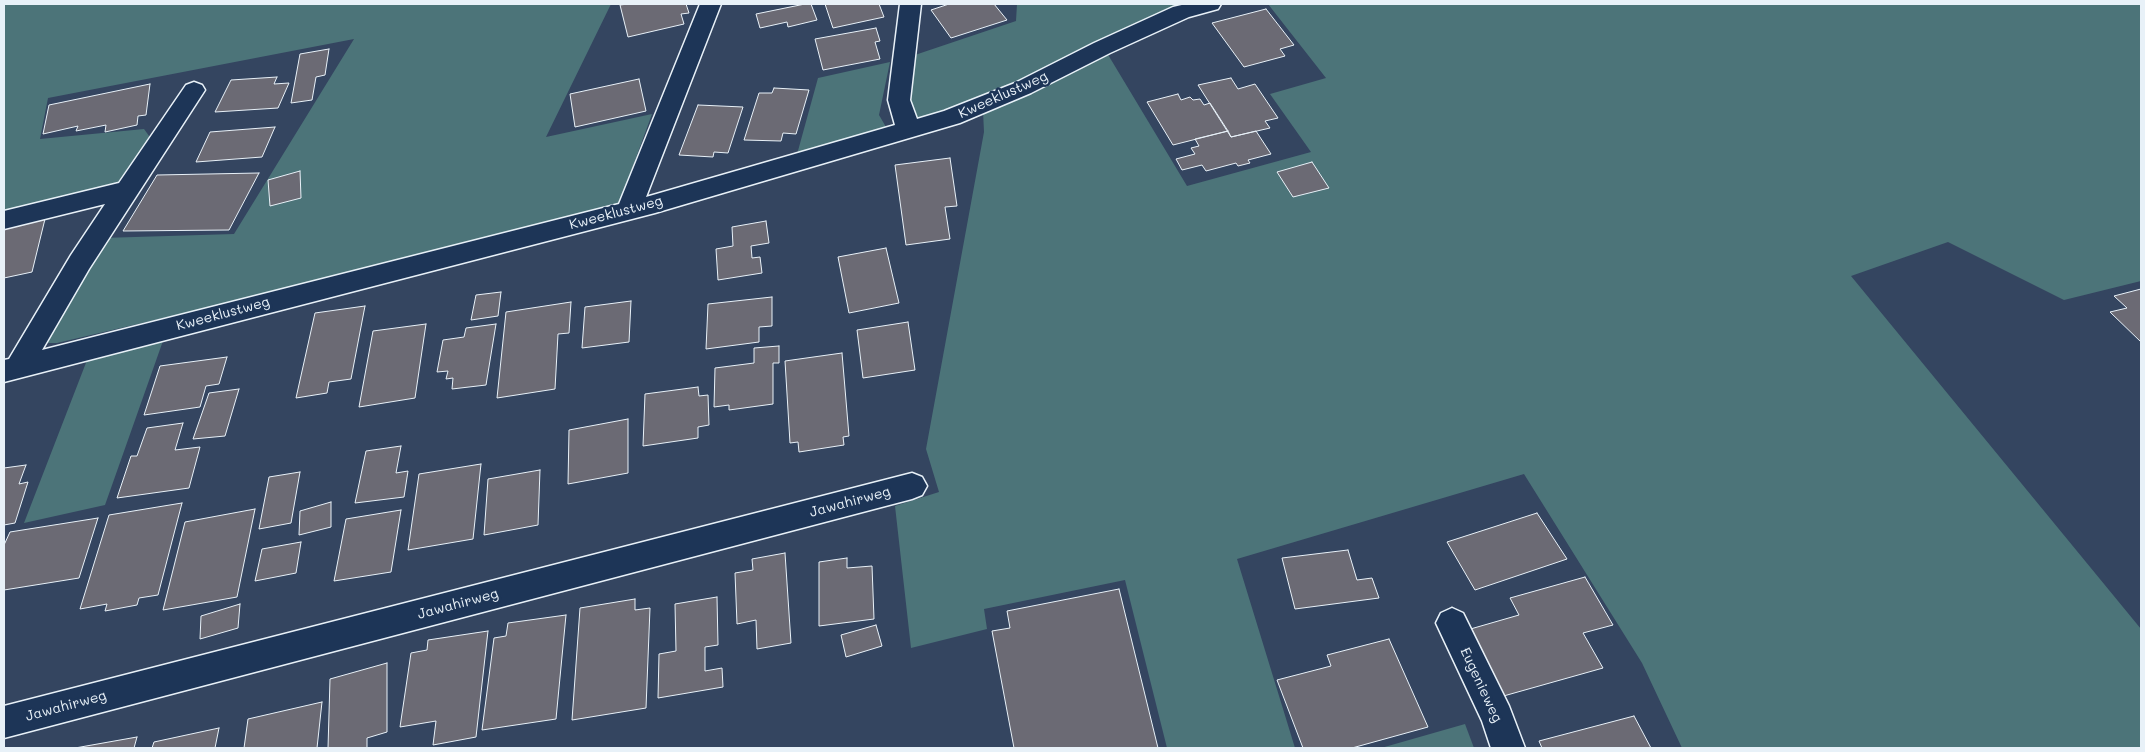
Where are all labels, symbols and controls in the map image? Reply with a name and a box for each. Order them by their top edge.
street label: Kweeklustweg [956,68,1050,122]
street label: Kweeklustweg [568,192,664,234]
street label: Kweeklustweg [175,293,271,335]
street label: Jawahirweg [808,483,892,521]
street label: Jawahirweg [416,585,500,623]
street label: Eugenieweg [1456,645,1506,725]
street label: Jawahirweg [24,687,108,725]

